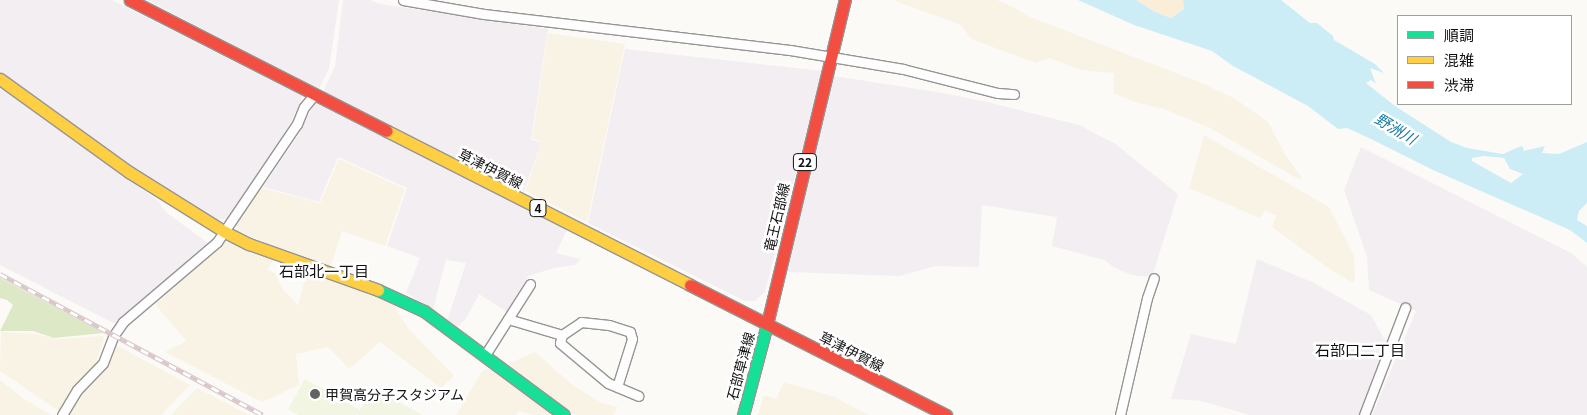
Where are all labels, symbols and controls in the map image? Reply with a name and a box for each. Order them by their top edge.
legend [1397,15,1572,105]
text: 順調 [1444,24,1474,45]
text: 混雑 [1444,49,1474,70]
text: 渋滞 [1444,74,1474,95]
water label: 野洲川 [1372,109,1420,147]
street label: 草津伊賀線 [456,145,526,191]
road number: 22 [792,152,818,172]
street label: 竜王石部線 [760,181,792,253]
road number: 4 [529,198,547,218]
district label: 石部北一丁目 [279,262,369,280]
street label: 草津伊賀線 [817,328,887,374]
street label: 石部草津線 [723,330,757,402]
district label: 石部口二丁目 [1315,341,1405,359]
place label: 甲賀高分子スタジアム [325,386,465,402]
marker: 甲賀高分子スタジアム [309,388,321,400]

